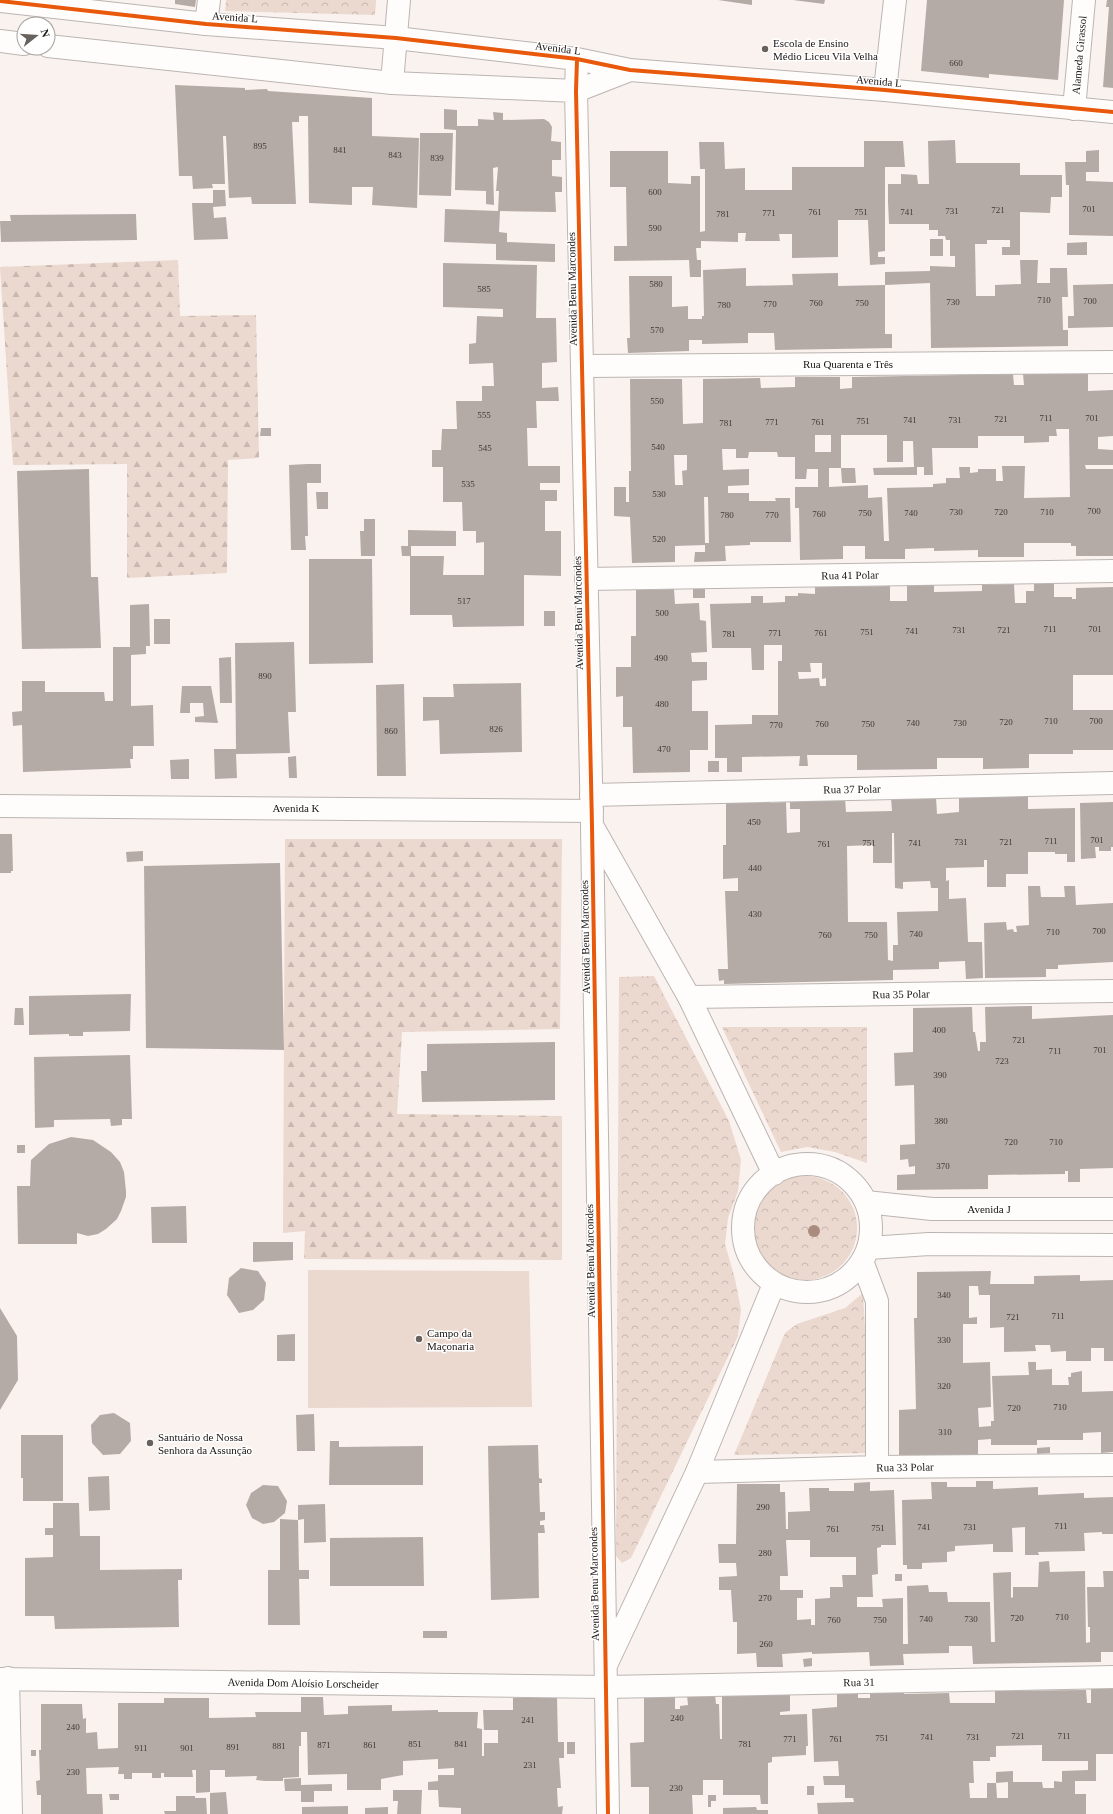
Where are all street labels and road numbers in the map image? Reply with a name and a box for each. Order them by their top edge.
street label: Avenida L [212,9,259,25]
street label: Alameda Girassol [1070,15,1088,95]
street label: Avenida L [534,39,582,57]
street label: Avenida L [856,73,903,89]
street label: Avenida Benu Marcondes [565,232,579,346]
street label: Rua Quarenta e Três [803,358,893,370]
street label: Avenida Benu Marcondes [571,556,585,670]
street label: Rua 41 Polar [821,568,879,582]
street label: Rua 37 Polar [823,782,881,796]
street label: Avenida K [272,802,320,814]
street label: Avenida Benu Marcondes [578,880,592,994]
street label: Rua 35 Polar [872,987,930,1001]
street label: Avenida J [967,1203,1011,1215]
street label: Avenida Benu Marcondes [583,1204,597,1318]
street label: Rua 33 Polar [876,1460,934,1474]
street label: Avenida Benu Marcondes [587,1527,601,1641]
street label: Avenida Dom Aloísio Lorscheider [227,1676,379,1690]
street label: Rua 31 [843,1676,875,1688]

